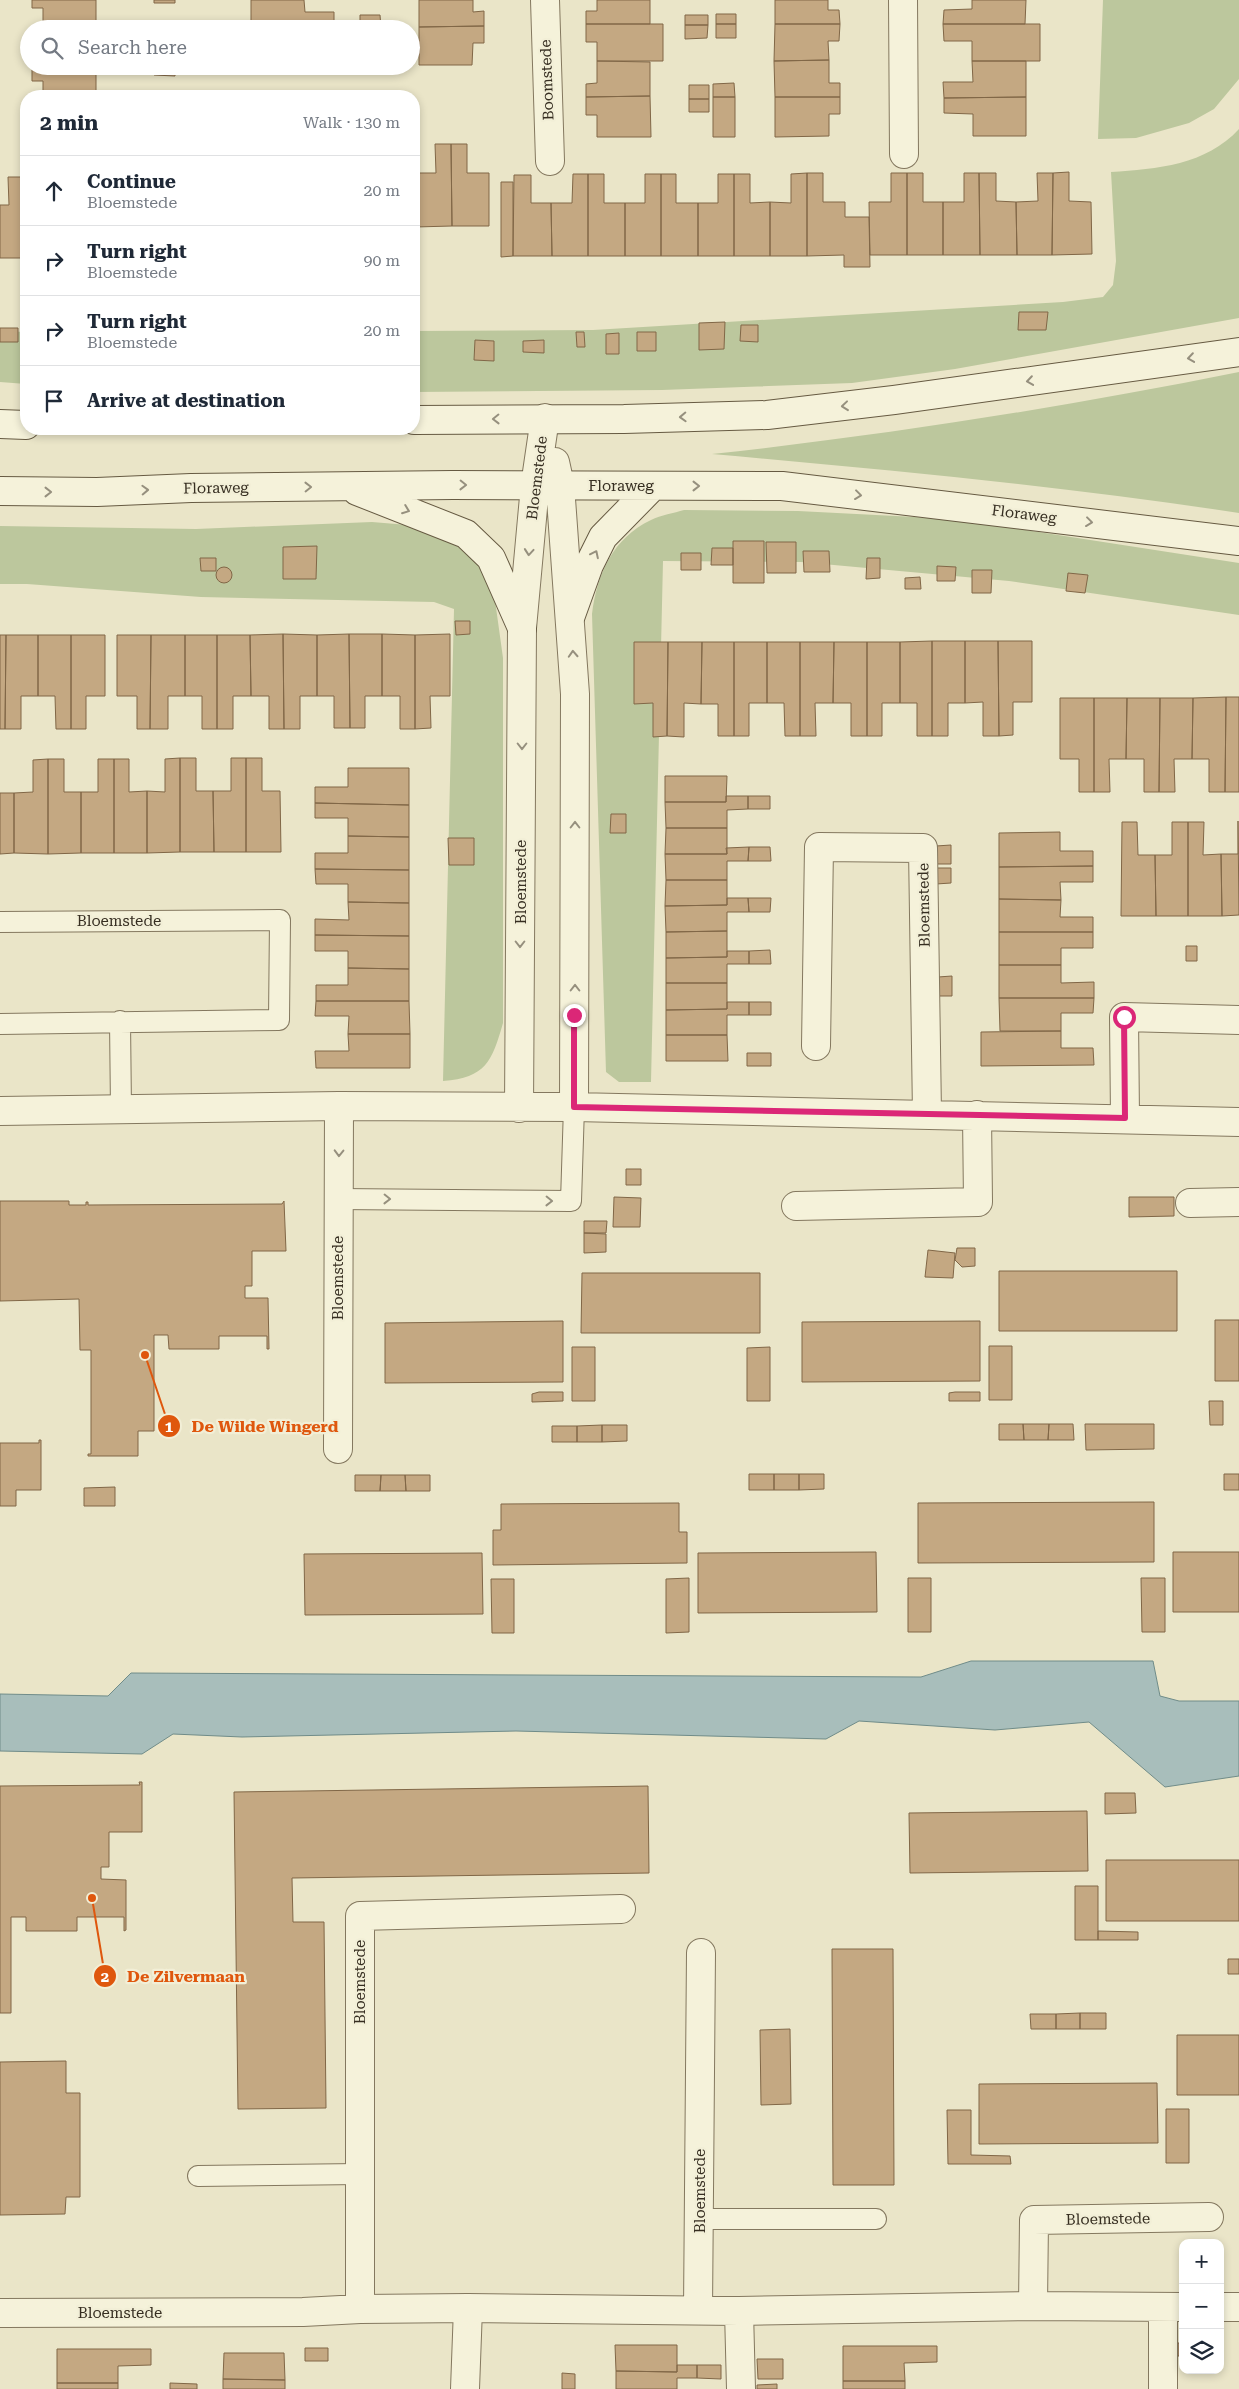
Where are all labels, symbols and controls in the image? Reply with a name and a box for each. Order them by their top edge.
search box [20,20,420,75]
icon: search [38,34,66,62]
text: Search here [78,36,187,59]
street label: Boomstede [537,39,557,121]
text: 2 min [40,111,98,135]
text: Walk · 130 m [303,113,400,132]
text: Continue [87,170,176,193]
icon: ahead [40,177,68,205]
text: 20 m [363,181,400,200]
text: Bloemstede [87,193,177,212]
text: Turn right [87,240,187,263]
icon: right [40,247,68,275]
text: 90 m [363,251,400,270]
text: Bloemstede [87,263,177,282]
text: Turn right [87,310,187,333]
icon: right [40,317,68,345]
text: 20 m [363,321,400,340]
text: Bloemstede [87,333,177,352]
one-way arrow [1186,353,1195,363]
one-way arrow [1025,375,1033,386]
icon: arrive [40,387,68,415]
text: Arrive at destination [87,389,285,412]
one-way arrow [841,400,849,411]
one-way arrow [679,412,686,422]
one-way arrow [492,414,500,424]
street label: Bloemstede [523,435,551,521]
street label: Floraweg [588,477,654,495]
street label: Floraweg [183,478,249,498]
one-way arrow [460,480,467,490]
one-way arrow [692,481,700,491]
one-way arrow [304,482,312,492]
one-way arrow [142,485,150,495]
one-way arrow [45,487,53,497]
one-way arrow [854,489,862,500]
street label: Floraweg [990,501,1058,527]
one-way arrow [401,504,410,514]
one-way arrow [1085,516,1093,527]
one-way arrow [523,549,534,557]
one-way arrow [589,550,599,559]
one-way arrow [568,650,578,658]
one-way arrow [517,743,527,751]
one-way arrow [570,821,580,829]
street label: Bloemstede [512,840,530,924]
street label: Bloemstede [914,863,934,947]
street label: Bloemstede [77,912,161,930]
one-way arrow [515,940,526,948]
one-way arrow [570,984,580,992]
route end [563,1004,586,1027]
route start [1113,1006,1136,1029]
one-way arrow [333,1149,344,1157]
one-way arrow [384,1194,391,1204]
one-way arrow [546,1196,554,1206]
street label: Bloemstede [329,1236,347,1320]
callout: De Wilde Wingerd [156,1411,348,1442]
text: De Wilde Wingerd [192,1417,339,1436]
text: 1 [165,1418,174,1436]
street label: Bloemstede [351,1940,369,2024]
callout: De Zilvermaan [92,1961,255,1992]
text: De Zilvermaan [127,1967,245,1986]
text: 2 [101,1968,109,1986]
street label: Bloemstede [691,2149,709,2233]
street label: Bloemstede [1066,2209,1150,2229]
map controls [1179,2239,1224,2374]
button: + [1179,2239,1224,2284]
button: − [1179,2284,1224,2329]
street label: Bloemstede [78,2304,162,2322]
button: layers [1179,2329,1224,2374]

